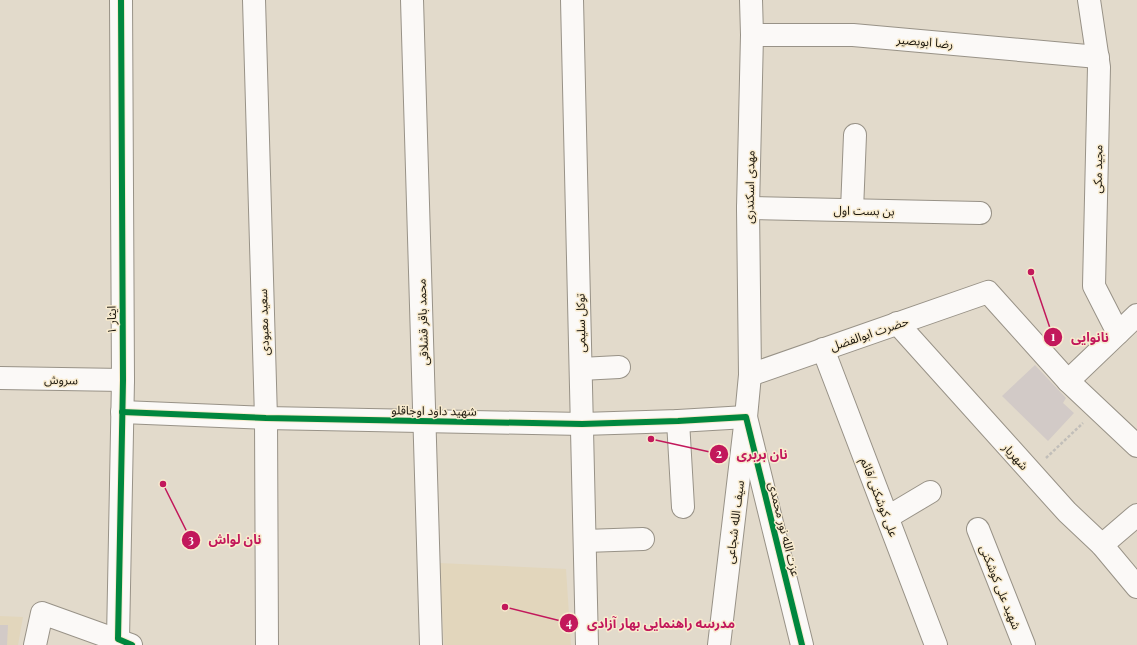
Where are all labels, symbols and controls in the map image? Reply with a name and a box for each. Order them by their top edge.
street label: رضا ابوبصیر [895,30,954,52]
street label: مجید مکی [1089,144,1105,194]
street label: مهدی اسکندری [740,150,758,224]
street label: بن بست اول [833,201,895,219]
street label: محمد باقر قشلاقی [412,278,432,366]
street label: سعید معبودی [254,288,272,356]
street label: توکل سلیمی [571,293,589,353]
street label: ایثار ۱ [103,306,119,334]
street label: حضرت ابوالفضل [828,312,910,354]
callout: نانوایی [1043,324,1117,349]
text: 1 [1051,328,1056,344]
text: نانوایی [1071,328,1109,345]
street label: سروش [44,371,78,387]
street label: شهید داود اوجاقلو [391,401,477,419]
street label: شهریار [999,438,1032,473]
callout: نان بربری [709,442,796,467]
text: 2 [716,445,722,461]
text: نان بربری [736,445,788,462]
street label: علی کوشکنی/قائم [856,455,902,540]
street label: سیف الله شجاعی [721,479,747,565]
street label: عزت الله نور محمدی [766,480,804,578]
callout: نان لواش [181,527,270,552]
text: نان لواش [209,530,261,547]
text: 3 [188,531,194,547]
street label: شهید علی کوشکنی [977,542,1025,632]
callout: مدرسه راهنمایی بهار آزادی [559,611,743,636]
text: 4 [566,614,572,630]
text: مدرسه راهنمایی بهار آزادی [587,614,735,631]

